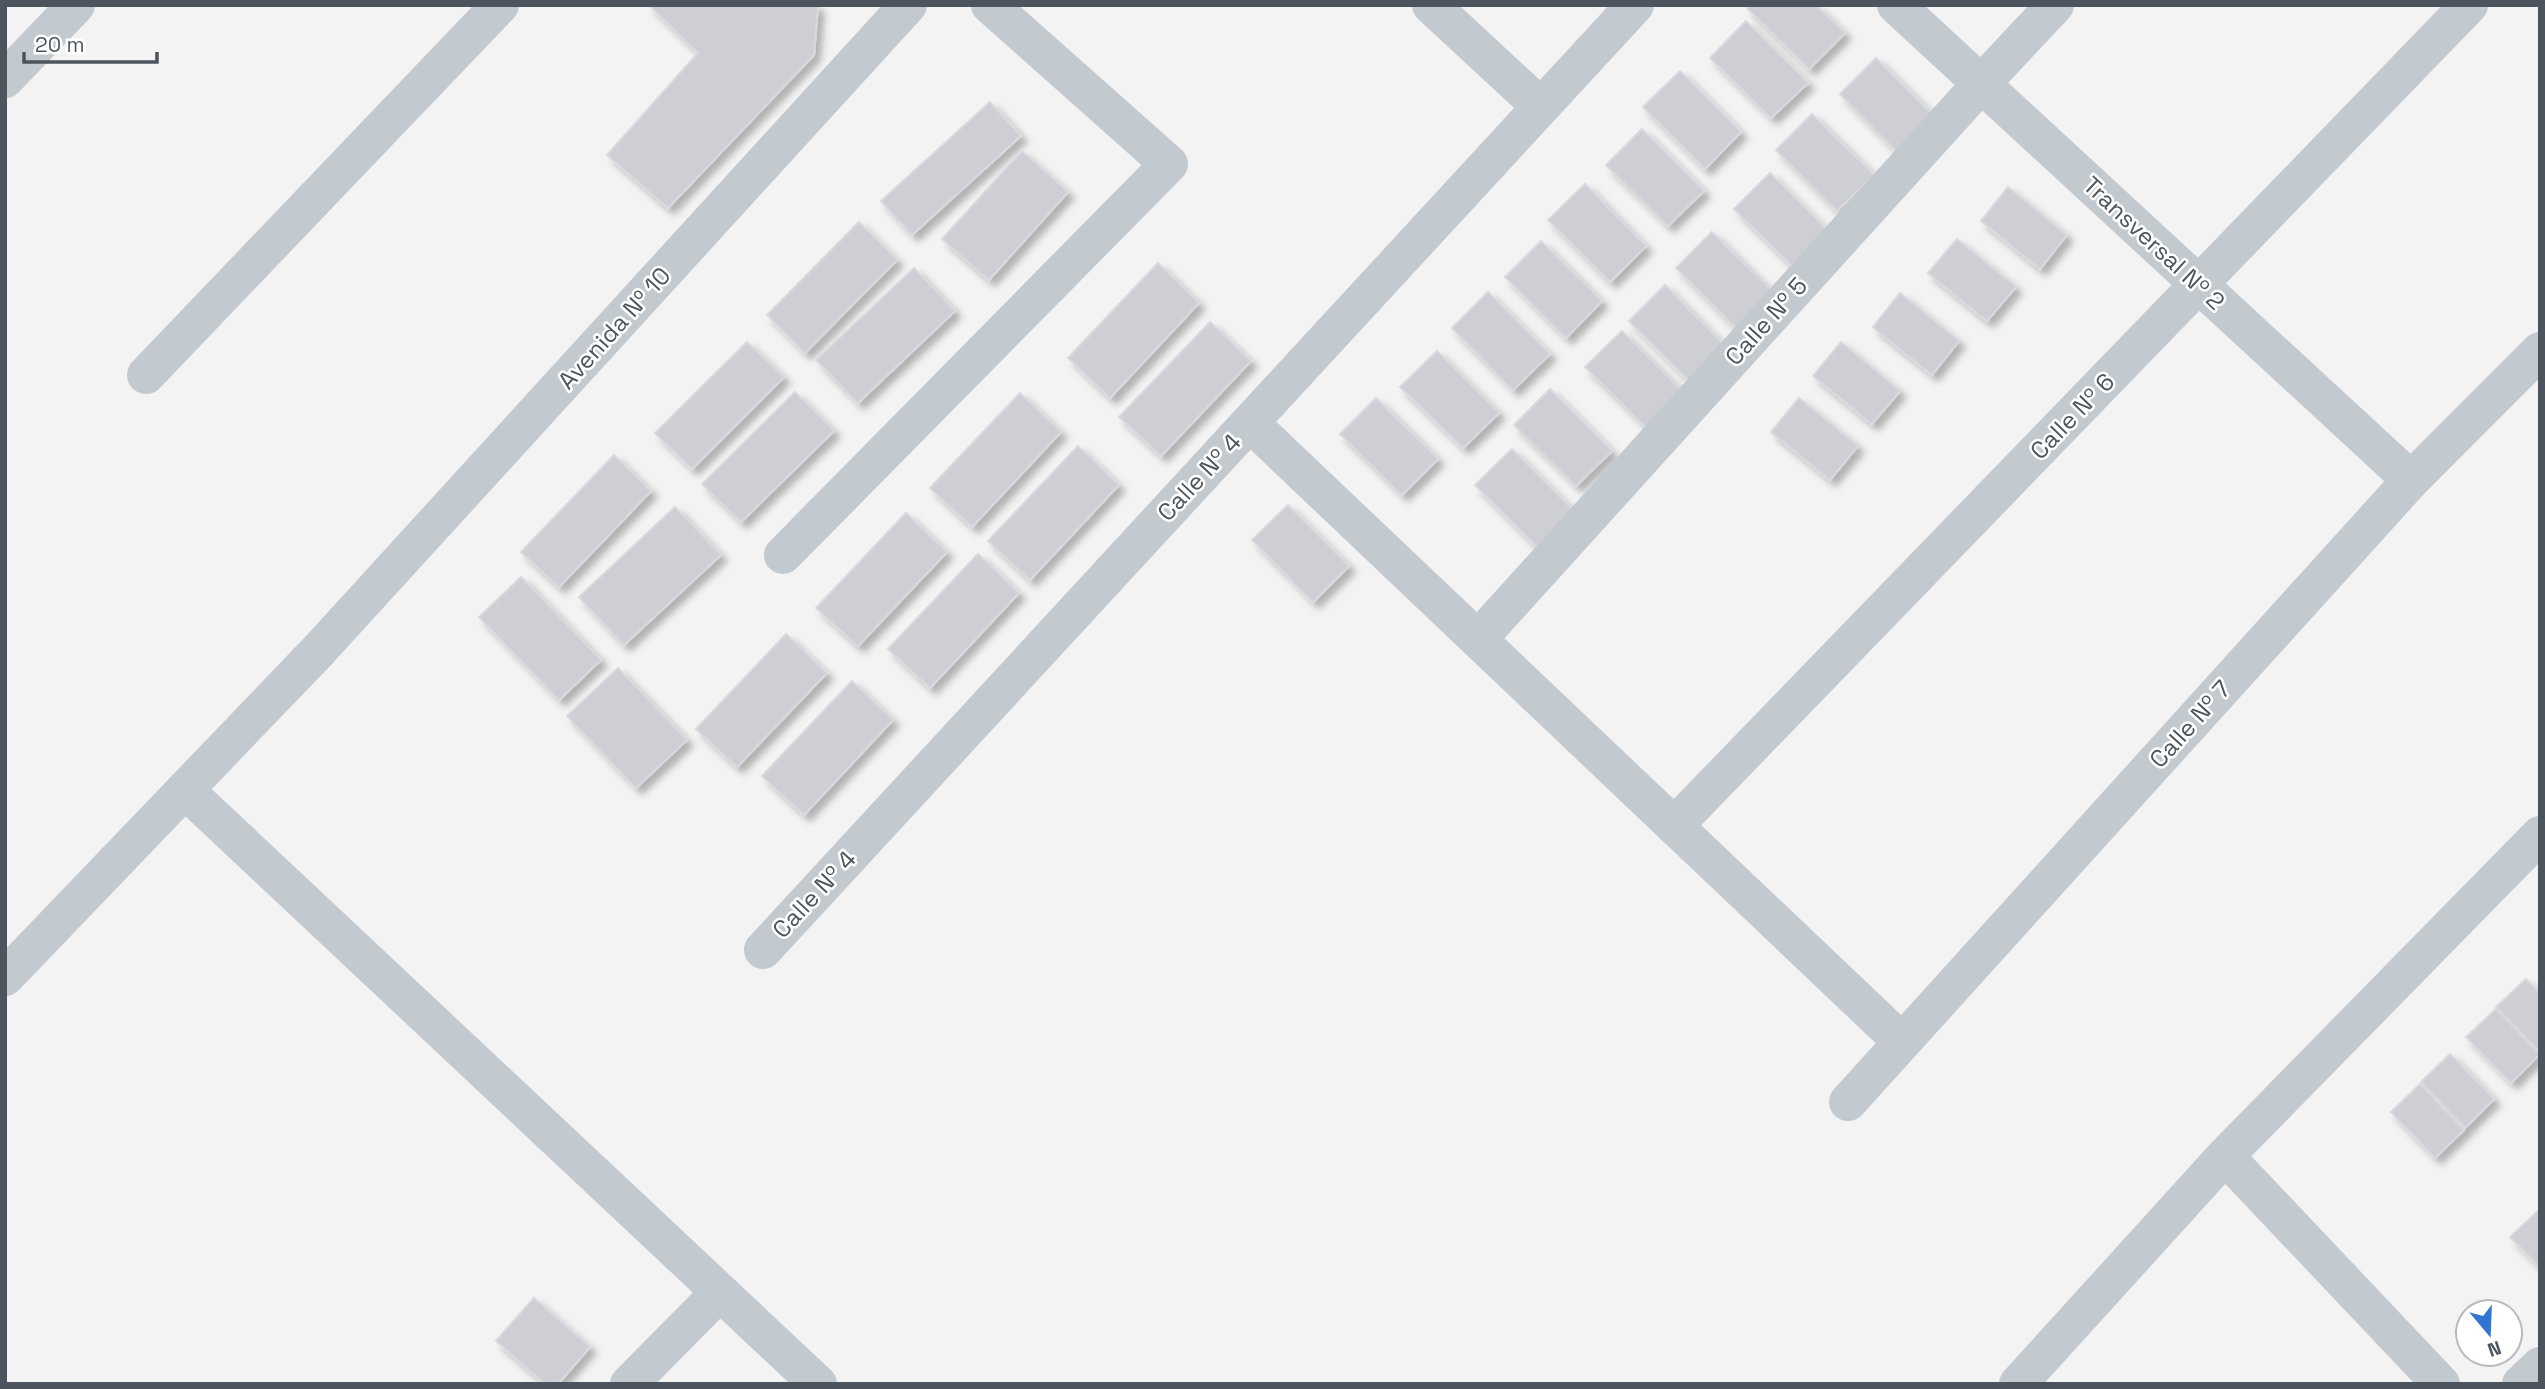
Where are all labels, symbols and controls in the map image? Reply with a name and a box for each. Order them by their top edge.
scale bar [24,21,158,65]
text: 20 m [35,31,85,58]
street label: Transversal Nº 2 [2077,169,2231,317]
street label: Avenida N⁰ 10 [551,260,677,396]
street label: Calle Nº 5 [1718,270,1814,372]
street label: Calle Nº 6 [2023,366,2121,466]
street label: Calle Nº 4 [1151,427,1247,527]
street label: Calle Nº 7 [2143,674,2237,774]
street label: Calle Nº 4 [766,844,862,944]
north arrow [2454,1298,2524,1368]
text: N [2484,1335,2504,1362]

